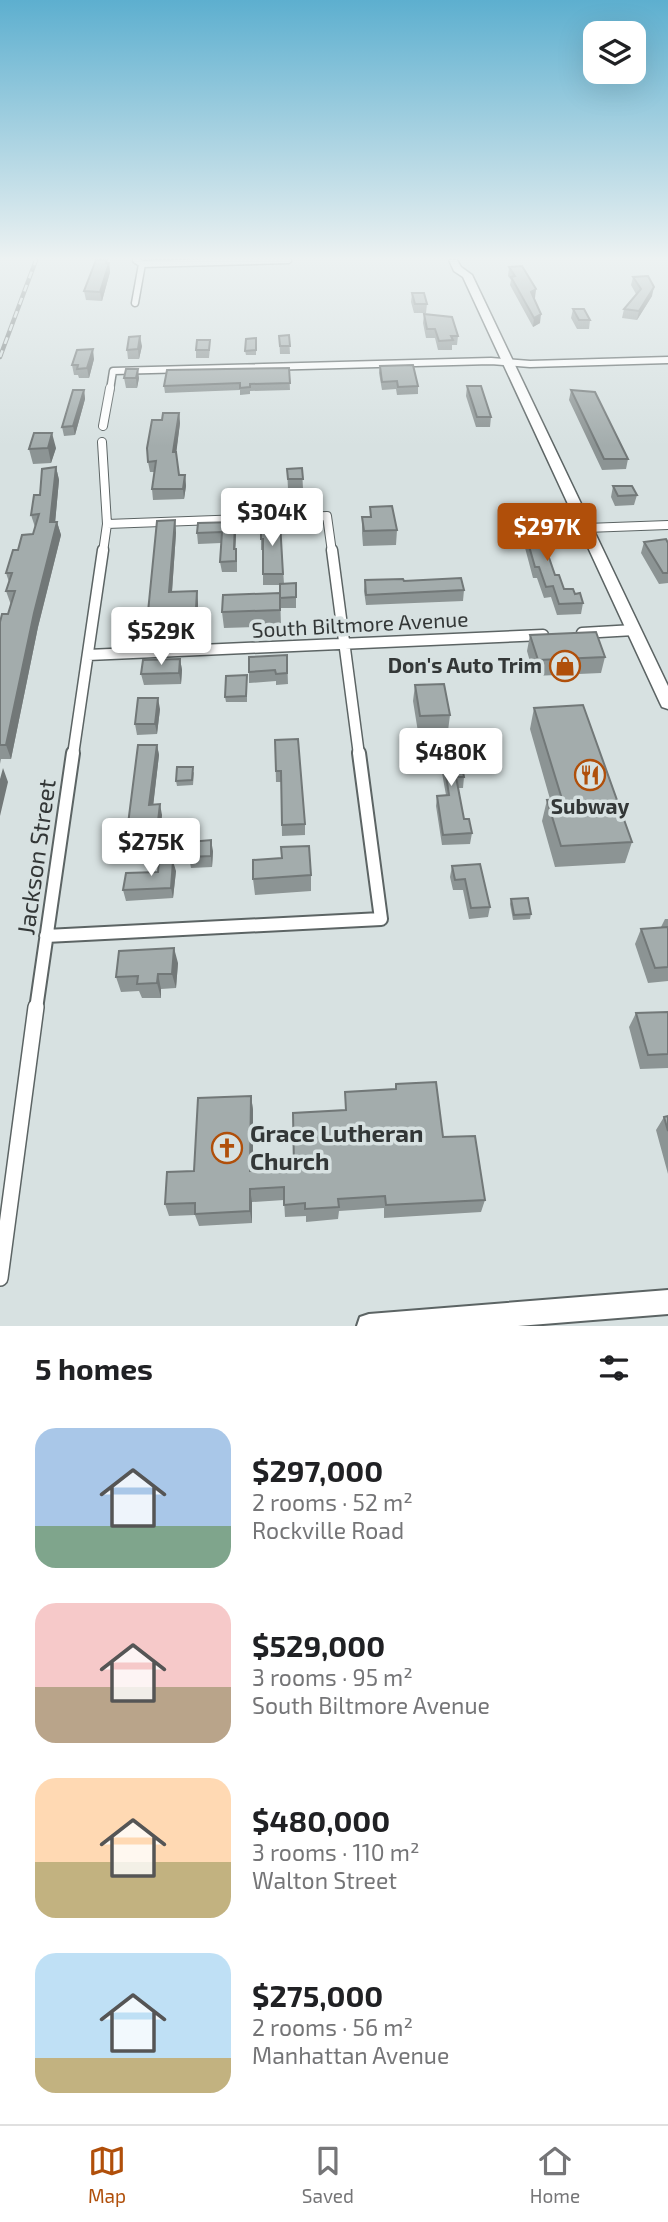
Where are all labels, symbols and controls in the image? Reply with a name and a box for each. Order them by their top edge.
map controls [583,21,646,84]
button: layers [583,21,646,84]
pin: $304K [223,489,321,548]
text: $304K [237,497,307,525]
pin: $297K [498,504,596,563]
text: $297K [514,512,581,540]
street label: South Biltmore Avenue [251,605,469,642]
pin: $529K [112,608,210,667]
text: $529K [127,616,195,644]
shop icon: Don's Auto Trim [548,649,582,683]
place label: Don's Auto Trim [388,652,542,677]
pin: $480K [402,728,500,788]
text: $480K [415,737,487,765]
restaurant icon: Subway [573,758,607,792]
street label: Jackson Street [10,777,61,937]
place label: Subway [551,793,629,819]
pin: $275K [102,818,200,878]
text: $275K [118,827,184,855]
place label: Grace Lutheran Church [250,1118,423,1175]
church icon: Grace Lutheran Church [210,1131,244,1165]
icon: filters [595,1349,633,1387]
text: 5 homes [35,1350,153,1386]
text: $297,000 [252,1452,383,1488]
icon: home [91,1456,175,1540]
text: 2 rooms · 52 m² [252,1488,413,1516]
text: Rockville Road [252,1516,404,1544]
text: $529,000 [252,1627,385,1663]
icon: home [91,1631,175,1715]
text: 3 rooms · 95 m² [252,1663,413,1691]
text: South Biltmore Avenue [252,1691,490,1719]
text: $480,000 [252,1802,390,1838]
icon: home [91,1806,175,1890]
text: 3 rooms · 110 m² [252,1838,419,1866]
text: Walton Street [252,1866,397,1894]
text: $275,000 [252,1977,383,2013]
icon: home [91,1981,175,2065]
text: 2 rooms · 56 m² [252,2013,413,2041]
text: Manhattan Avenue [252,2041,449,2069]
tab: Map [88,2142,126,2207]
tab: Saved [302,2142,354,2207]
tab: Home [530,2142,580,2207]

